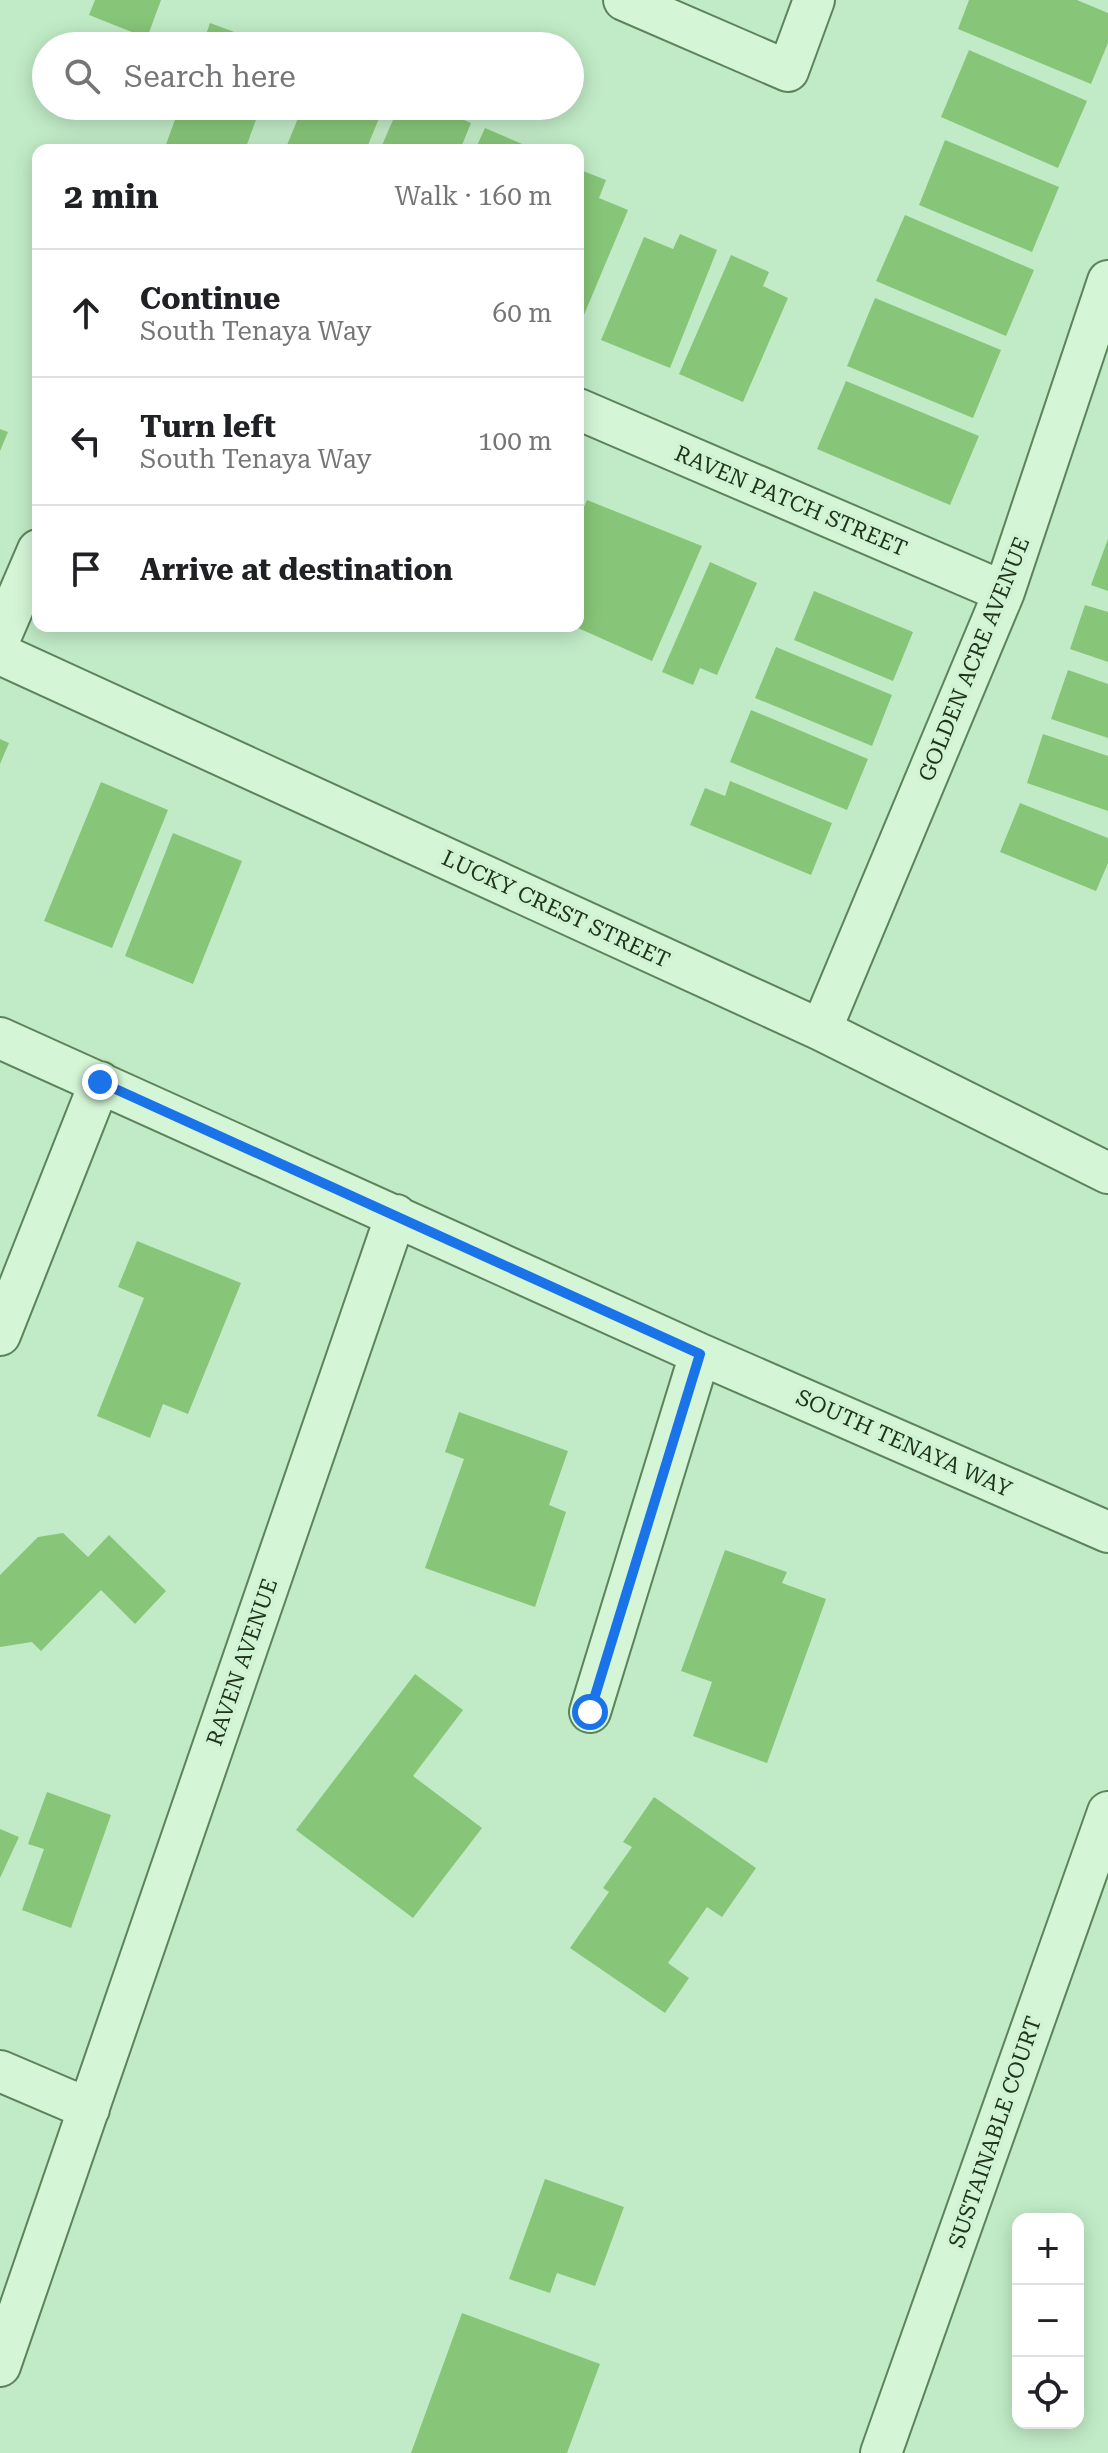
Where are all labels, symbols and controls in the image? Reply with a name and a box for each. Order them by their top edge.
search box [32,32,584,120]
icon: search [60,54,104,98]
text: Search here [124,59,296,94]
text: 2 min [64,176,159,216]
text: Walk · 160 m [394,181,552,211]
text: Continue [140,281,280,316]
icon: ahead [64,291,108,335]
text: 60 m [493,298,552,328]
text: South Tenaya Way [140,316,372,346]
text: Turn left [140,409,276,444]
icon: left [64,419,108,463]
text: 100 m [478,426,552,456]
street label: RAVEN PATCH STREET [671,441,911,561]
text: South Tenaya Way [140,444,372,474]
street label: GOLDEN ACRE AVENUE [913,533,1035,785]
icon: arrive [64,547,108,591]
text: Arrive at destination [140,552,453,587]
street label: LUCKY CREST STREET [438,845,674,973]
route end [82,1064,118,1100]
street label: SOUTH TENAYA WAY [792,1384,1016,1502]
street label: RAVEN AVENUE [202,1575,282,1749]
route start [572,1694,608,1730]
street label: SUSTAINABLE COURT [944,2013,1046,2251]
map controls [1012,2213,1084,2429]
button: + [1012,2213,1084,2285]
button: − [1012,2285,1084,2357]
button: locate [1012,2357,1084,2429]

